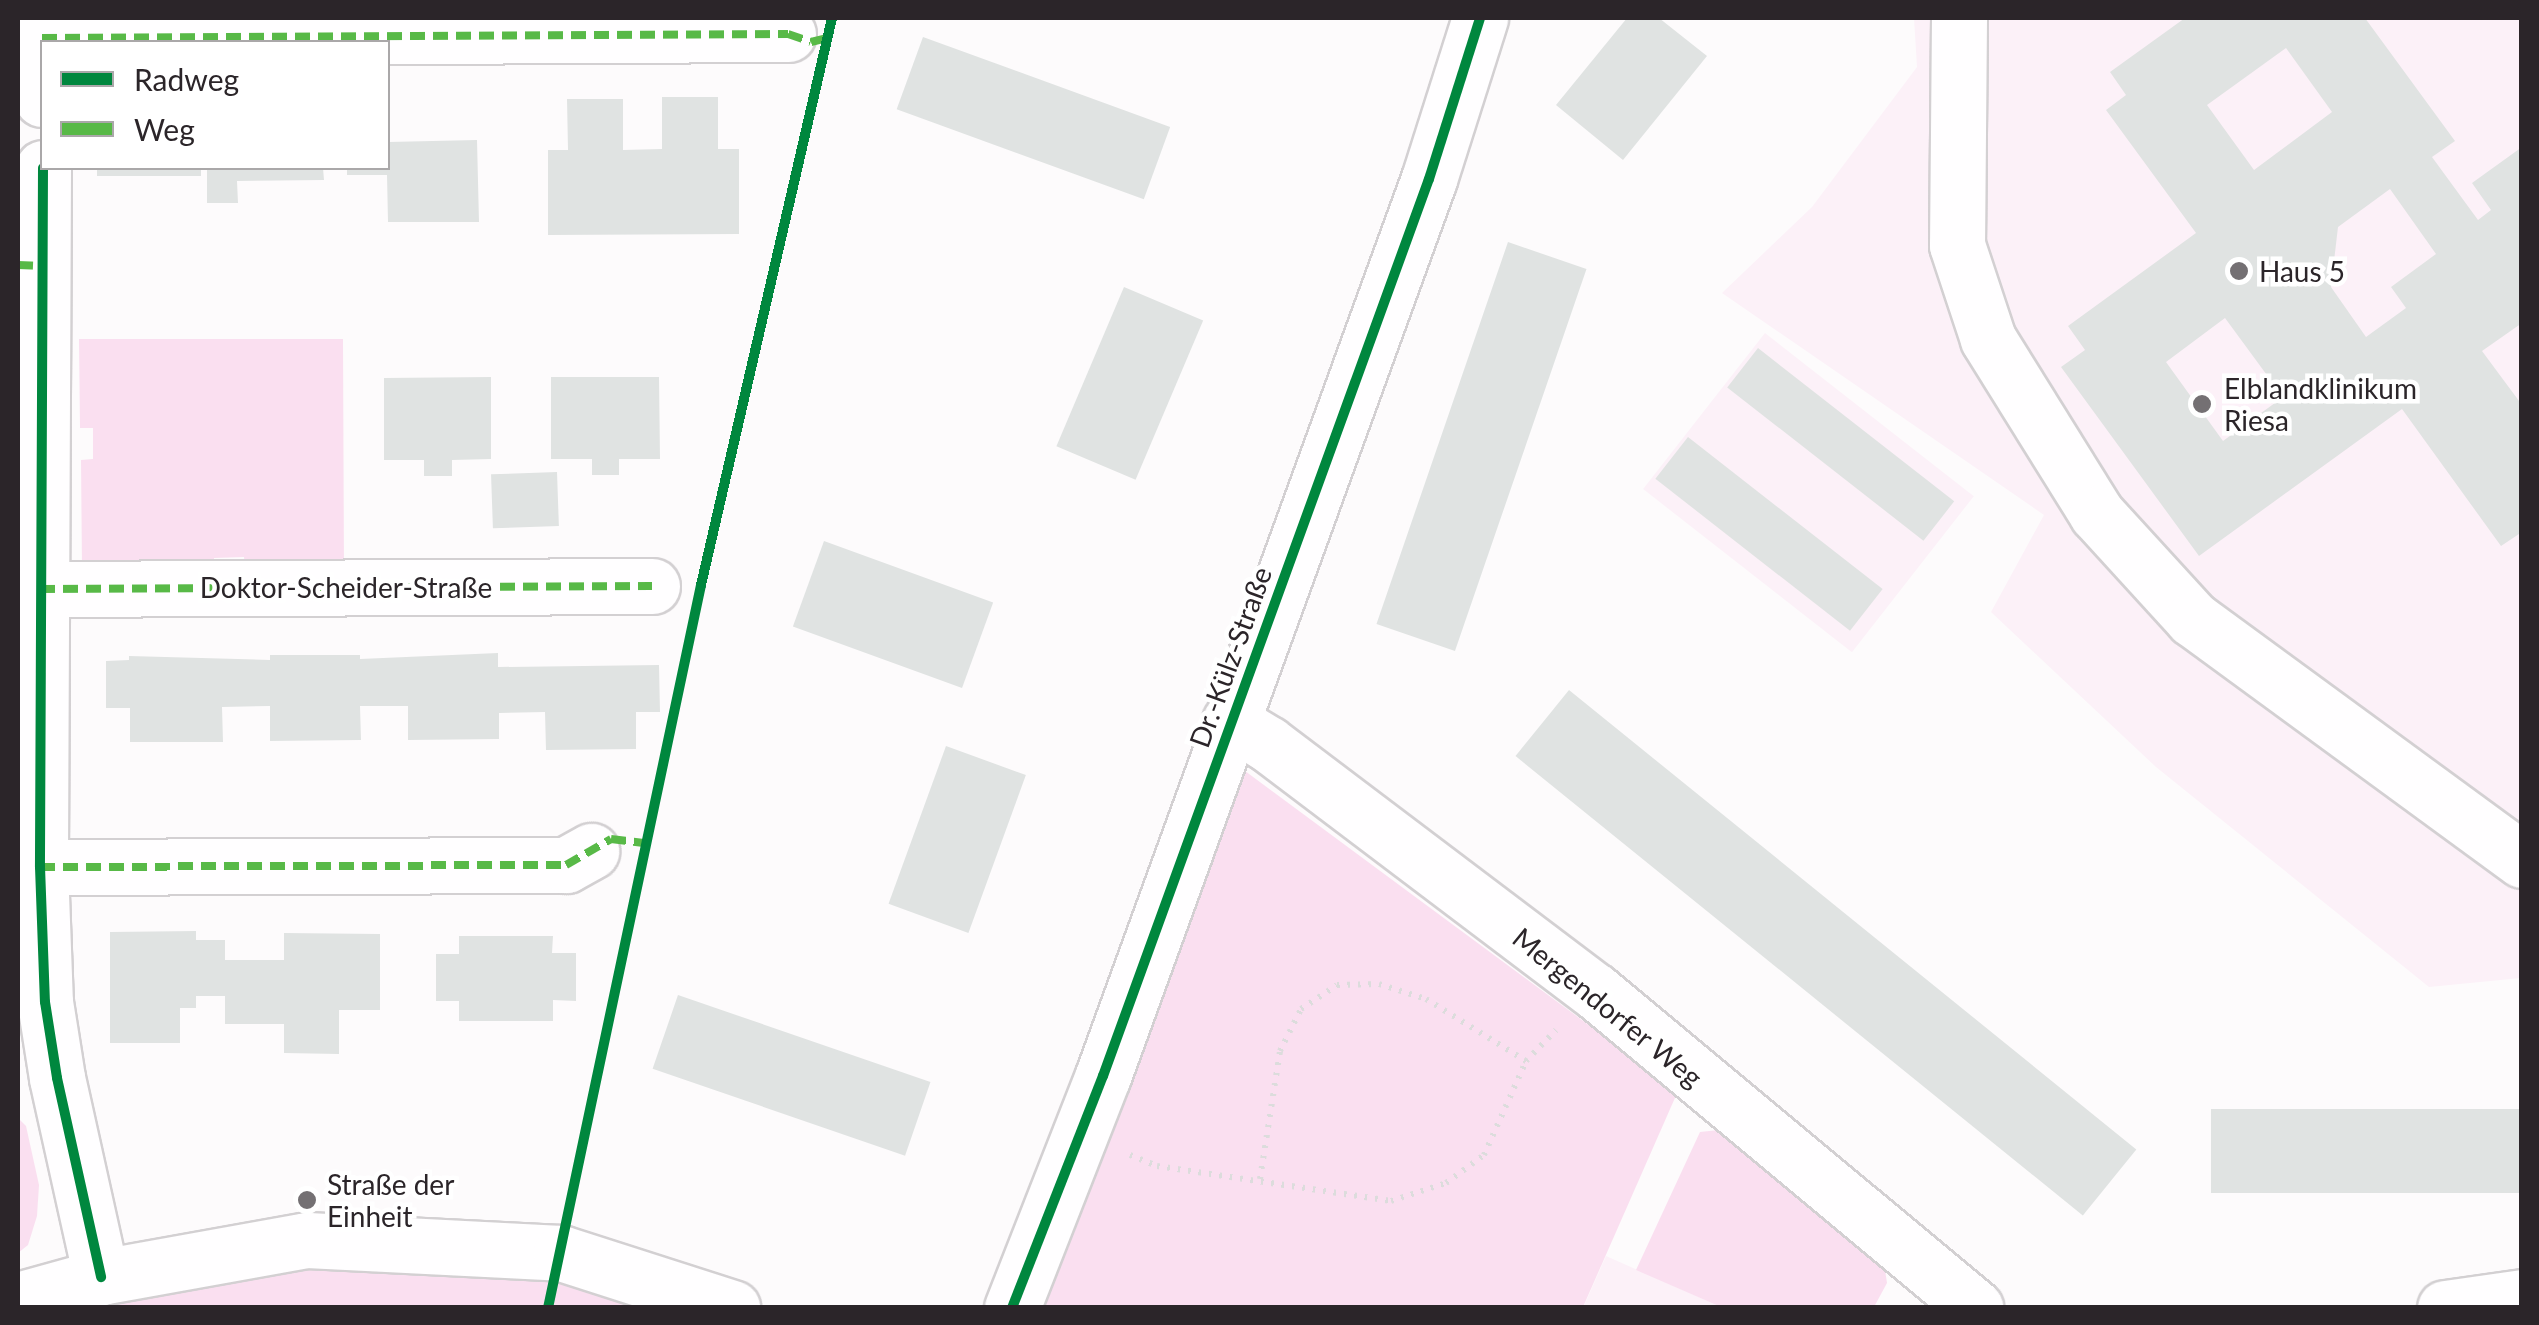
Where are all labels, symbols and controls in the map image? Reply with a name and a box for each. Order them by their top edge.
legend [40,40,390,170]
text: Radweg [134,61,239,97]
text: Weg [134,111,195,147]
place label: Haus 5 [2259,254,2345,288]
marker: Haus 5 [2228,260,2250,282]
place label: Elblandklinikum Riesa [2224,371,2417,437]
marker: Elblandklinikum Riesa [2189,391,2215,417]
street label: Dr.-Külz-Straße [1182,562,1278,752]
street label: Doktor-Scheider-Straße [200,570,492,604]
street label: Mergendorfer Weg [1506,920,1710,1094]
place label: Straße der Einheit [327,1167,454,1233]
marker: Straße der Einheit [296,1189,318,1211]

